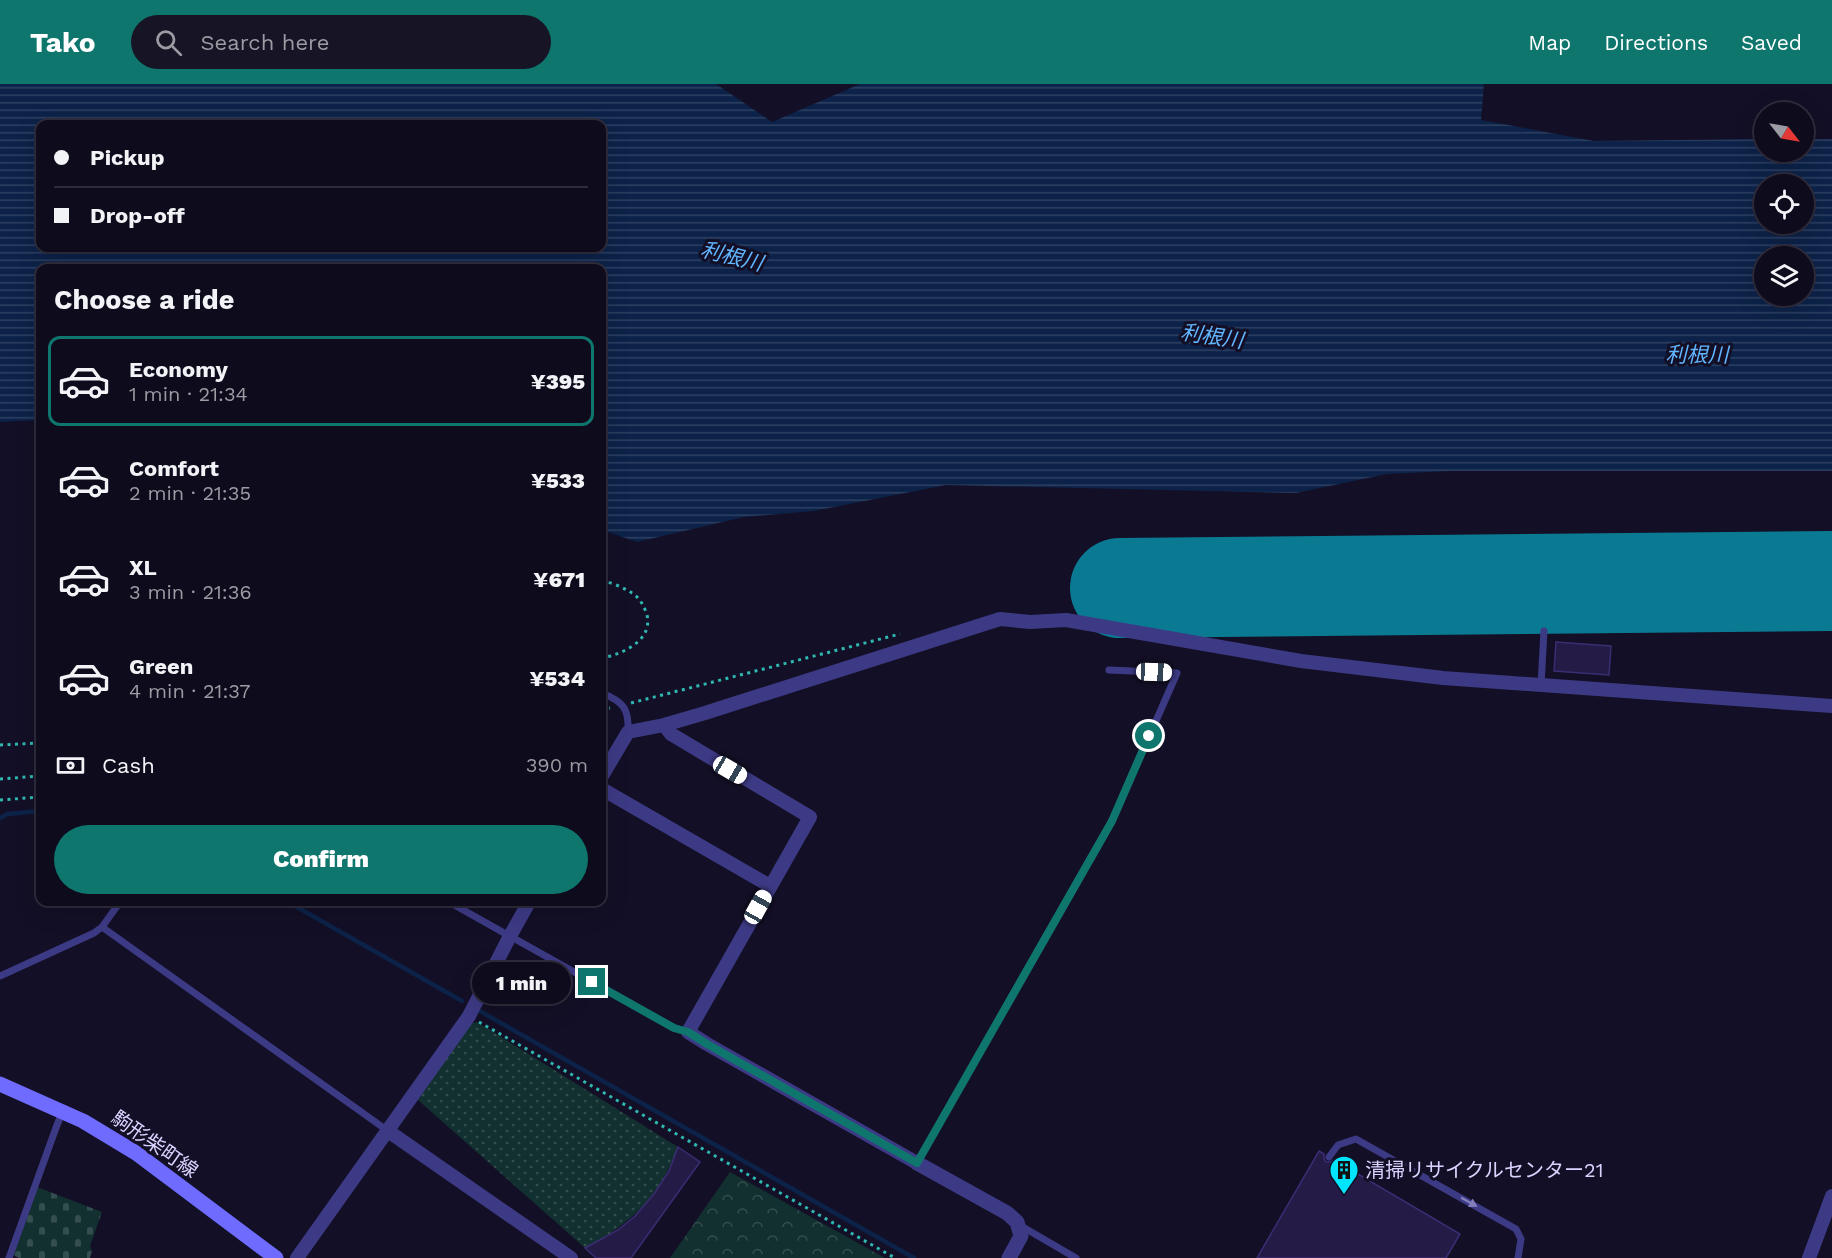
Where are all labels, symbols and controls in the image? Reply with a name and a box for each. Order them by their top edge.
search box [131,15,551,69]
text: Tako [30,26,95,59]
icon: search [152,26,185,59]
text: Search here [200,30,329,55]
text: Map [1528,30,1571,55]
text: Directions [1604,30,1708,55]
text: Saved [1741,30,1802,55]
north arrow [1754,102,1814,162]
map controls [1754,102,1814,306]
text: Pickup [90,145,165,170]
button: locate [1754,174,1814,234]
text: Drop-off [90,203,185,228]
water label: 利根川 [698,236,768,276]
button: layers [1754,246,1814,306]
text: Choose a ride [54,284,234,316]
water label: 利根川 [1179,319,1247,353]
water label: 利根川 [1666,342,1730,367]
icon: car [57,354,111,408]
text: Economy [129,357,228,382]
text: ¥395 [531,369,585,394]
text: 1 min · 21:34 [129,382,248,406]
icon: car [57,453,111,507]
text: Comfort [129,456,219,481]
text: ¥533 [531,468,585,493]
text: 2 min · 21:35 [129,481,251,505]
icon: car [57,552,111,606]
text: XL [129,555,157,580]
text: ¥671 [533,567,585,592]
text: 3 min · 21:36 [129,580,252,604]
icon: car [57,651,111,705]
text: Green [129,654,193,679]
car [1136,662,1172,682]
text: ¥534 [530,666,585,691]
text: 4 min · 21:37 [129,679,250,703]
route start [1135,722,1162,749]
icon: cash [54,749,87,782]
text: Cash [102,753,155,778]
text: 390 m [526,753,588,777]
car [710,753,750,787]
button: Confirm [54,825,588,894]
car [741,887,775,927]
callout: 1 min [472,961,571,1003]
route end [578,968,605,995]
text: 1 min [496,971,547,995]
street label: 駒形柴町線 [107,1105,203,1183]
building icon: 清掃リサイクルセンター21 [1328,1154,1360,1196]
place label: 清掃リサイクルセンター21 [1365,1158,1603,1182]
one-way arrow [1461,1197,1478,1207]

